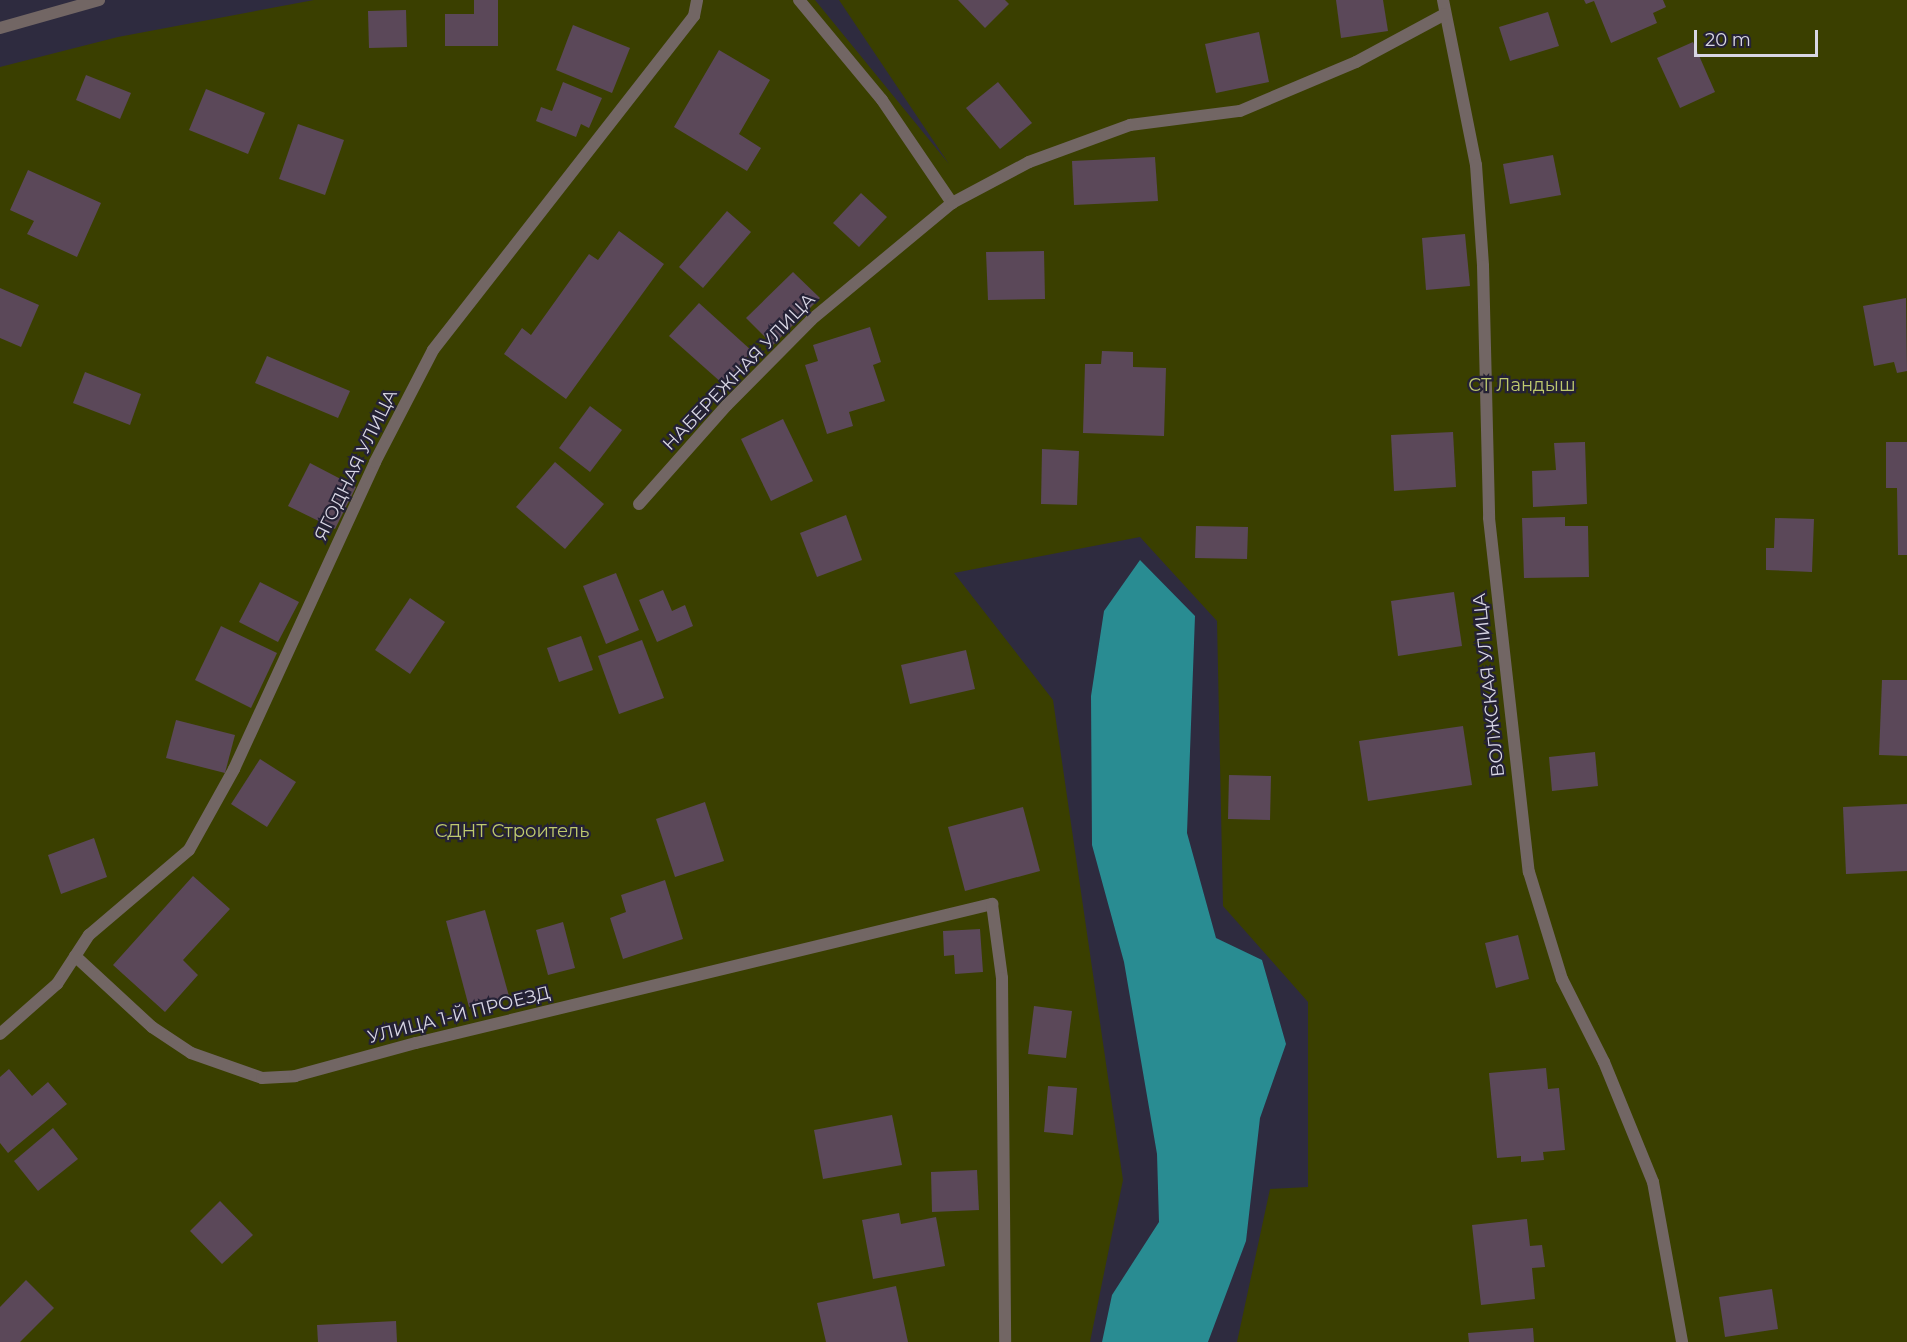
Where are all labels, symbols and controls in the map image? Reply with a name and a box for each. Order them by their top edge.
scale bar [1697,18,1822,56]
text: 20 m [1705,29,1751,51]
street label: НАБЕРЕЖНАЯ УЛИЦА [658,289,820,455]
park label: СТ Ландыш [1468,374,1576,396]
street label: ЯГОДНАЯ УЛИЦА [310,386,402,544]
street label: ВОЛЖСКАЯ УЛИЦА [1469,592,1509,778]
park label: СДНТ Строитель [435,820,589,842]
street label: УЛИЦА 1-Й ПРОЕЗД [366,982,552,1048]

